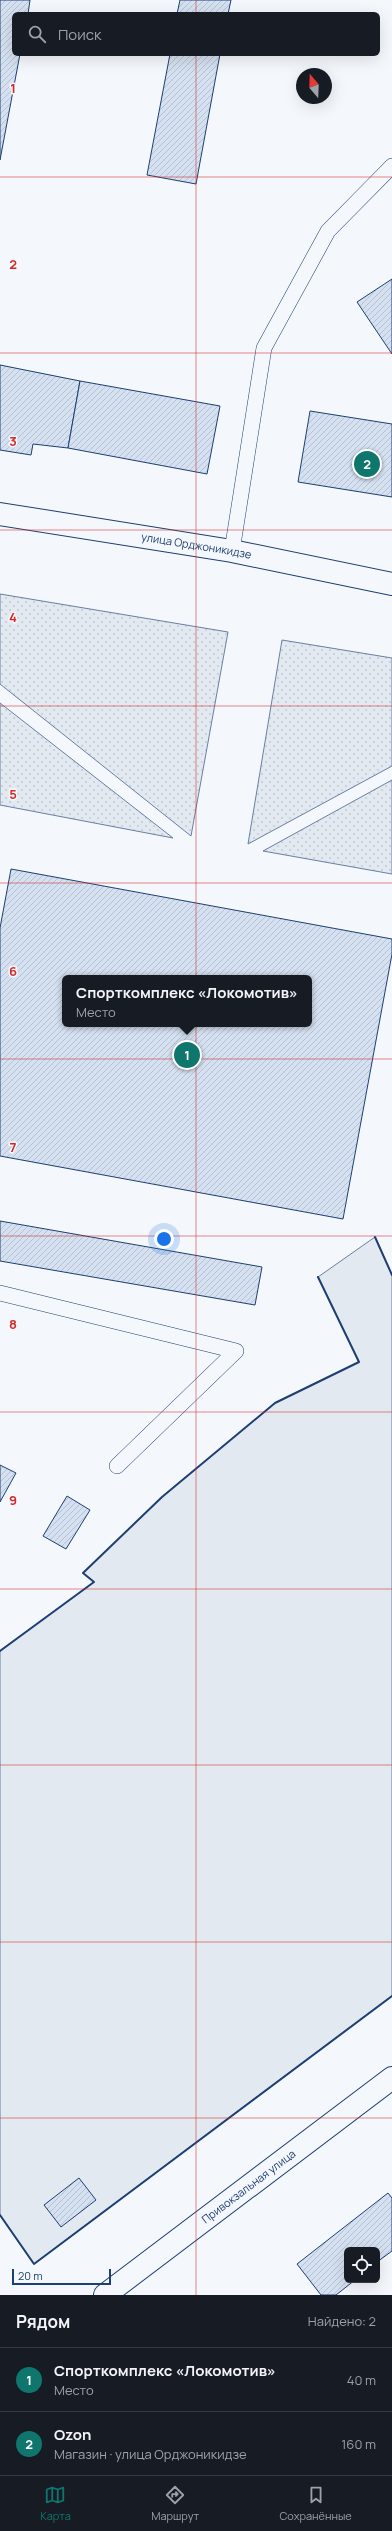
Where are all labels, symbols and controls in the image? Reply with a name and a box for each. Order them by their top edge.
search box [12,12,380,56]
icon: search [26,23,48,45]
text: Поиск [58,24,102,45]
north arrow [296,68,332,104]
text: 1 [10,79,16,97]
text: 2 [9,255,17,273]
text: 3 [9,432,17,450]
pin: 2 [354,449,380,479]
street label: улица Орджоникидзе [140,529,254,562]
text: 4 [9,608,17,626]
text: 5 [9,785,17,803]
text: 6 [9,962,17,980]
popup [62,975,312,1027]
text: Спорткомплекс «Локомотив» [76,982,298,1003]
text: Место [76,1003,116,1021]
pin: 1 [174,1040,200,1070]
text: 7 [10,1138,17,1156]
your location [154,1229,174,1249]
text: 8 [9,1315,17,1333]
text: 9 [9,1491,17,1509]
street label: Привокзальная улица [198,2146,298,2226]
map controls [344,2247,380,2283]
button: locate [344,2247,380,2283]
scale bar [12,2267,111,2286]
text: 20 m [18,2268,43,2283]
text: Рядом [16,2310,70,2333]
text: Найдено: 2 [308,2312,376,2330]
text: Спорткомплекс «Локомотив» [54,2360,276,2381]
text: 1 [26,2371,32,2389]
text: 40 m [347,2371,376,2389]
text: Место [54,2381,94,2399]
text: Ozon [54,2424,91,2445]
text: 2 [25,2435,33,2453]
text: 160 m [341,2435,376,2453]
text: Магазин · улица Орджоникидзе [54,2445,247,2463]
tab: Карта [40,2484,71,2523]
tab: Маршрут [151,2484,199,2523]
tab: Сохранённые [279,2484,352,2523]

